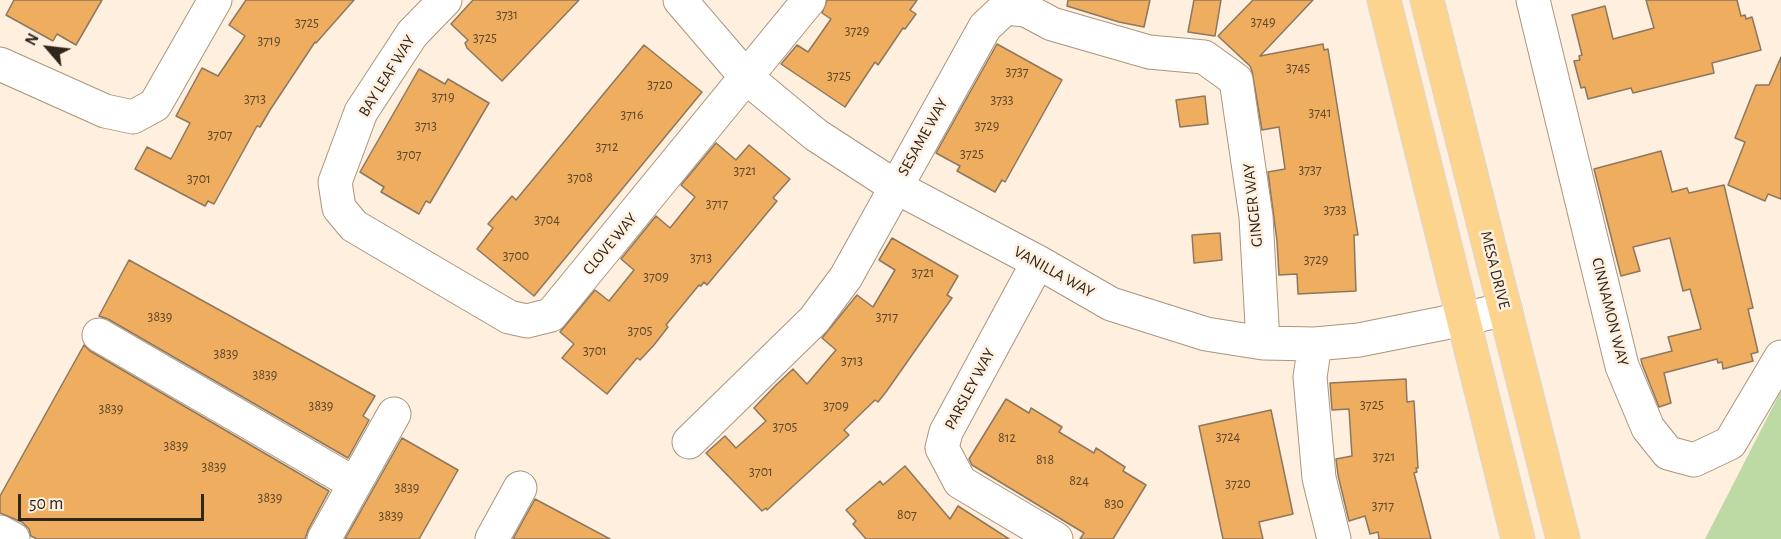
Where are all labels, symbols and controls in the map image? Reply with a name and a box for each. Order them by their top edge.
house number: 3731 [496,7,518,23]
house number: 3749 [1251,14,1275,30]
house number: 3725 [295,15,319,31]
north arrow [18,18,78,78]
house number: 3729 [845,23,869,39]
house number: 3725 [473,30,497,46]
text: N [22,31,42,48]
street label: BAY LEAF WAY [354,32,420,120]
house number: 3719 [257,33,281,49]
house number: 3745 [1286,60,1310,76]
house number: 3737 [1005,64,1029,80]
house number: 3725 [827,68,851,84]
house number: 3720 [647,77,673,93]
house number: 3719 [431,89,455,105]
house number: 3713 [244,91,266,107]
house number: 3733 [990,92,1014,108]
street label: SESAME WAY [894,95,952,179]
house number: 3741 [1308,105,1332,121]
house number: 3716 [620,107,644,123]
house number: 3713 [415,118,437,134]
house number: 3729 [975,118,999,134]
house number: 3707 [208,127,232,143]
house number: 3712 [596,139,618,155]
house number: 3725 [960,146,984,162]
house number: 3707 [397,147,421,163]
street label: GINGER WAY [1239,162,1267,248]
house number: 3737 [1298,162,1322,178]
house number: 3721 [734,163,756,179]
house number: 3708 [567,170,593,186]
house number: 3701 [187,171,211,187]
house number: 3717 [706,196,728,212]
house number: 3733 [1323,202,1347,218]
street label: CLOVE WAY [579,209,641,279]
house number: 3704 [534,212,560,228]
street label: MESA DRIVE [1476,229,1514,311]
street label: VANILLA WAY [1010,242,1098,302]
house number: 3700 [503,248,529,264]
house number: 3713 [690,250,712,266]
house number: 3729 [1304,252,1328,268]
street label: CINNAMON WAY [1587,256,1633,368]
house number: 3721 [912,265,934,281]
house number: 3709 [643,269,669,285]
house number: 3839 [148,309,172,325]
house number: 3717 [876,309,898,325]
house number: 3705 [628,323,652,339]
house number: 3701 [583,343,607,359]
street label: PARSLEY WAY [941,345,999,433]
house number: 3839 [214,346,238,362]
house number: 3713 [841,353,863,369]
house number: 3839 [253,367,277,383]
house number: 3725 [1360,397,1384,413]
house number: 3839 [309,398,333,414]
house number: 3709 [823,398,849,414]
house number: 3839 [99,401,123,417]
house number: 3705 [773,419,797,435]
house number: 3724 [1216,429,1240,445]
house number: 812 [998,430,1016,446]
house number: 3839 [164,438,188,454]
house number: 3721 [1373,449,1395,465]
house number: 818 [1036,452,1054,468]
house number: 3839 [202,459,226,475]
house number: 3701 [749,464,773,480]
house number: 824 [1069,473,1089,489]
house number: 3720 [1225,476,1251,492]
house number: 3839 [395,480,419,496]
scale bar [21,482,207,520]
house number: 3839 [258,490,282,506]
text: 50 m [29,495,63,513]
house number: 830 [1104,496,1124,512]
house number: 3717 [1372,498,1394,514]
house number: 807 [897,507,917,523]
house number: 3839 [379,508,403,524]

